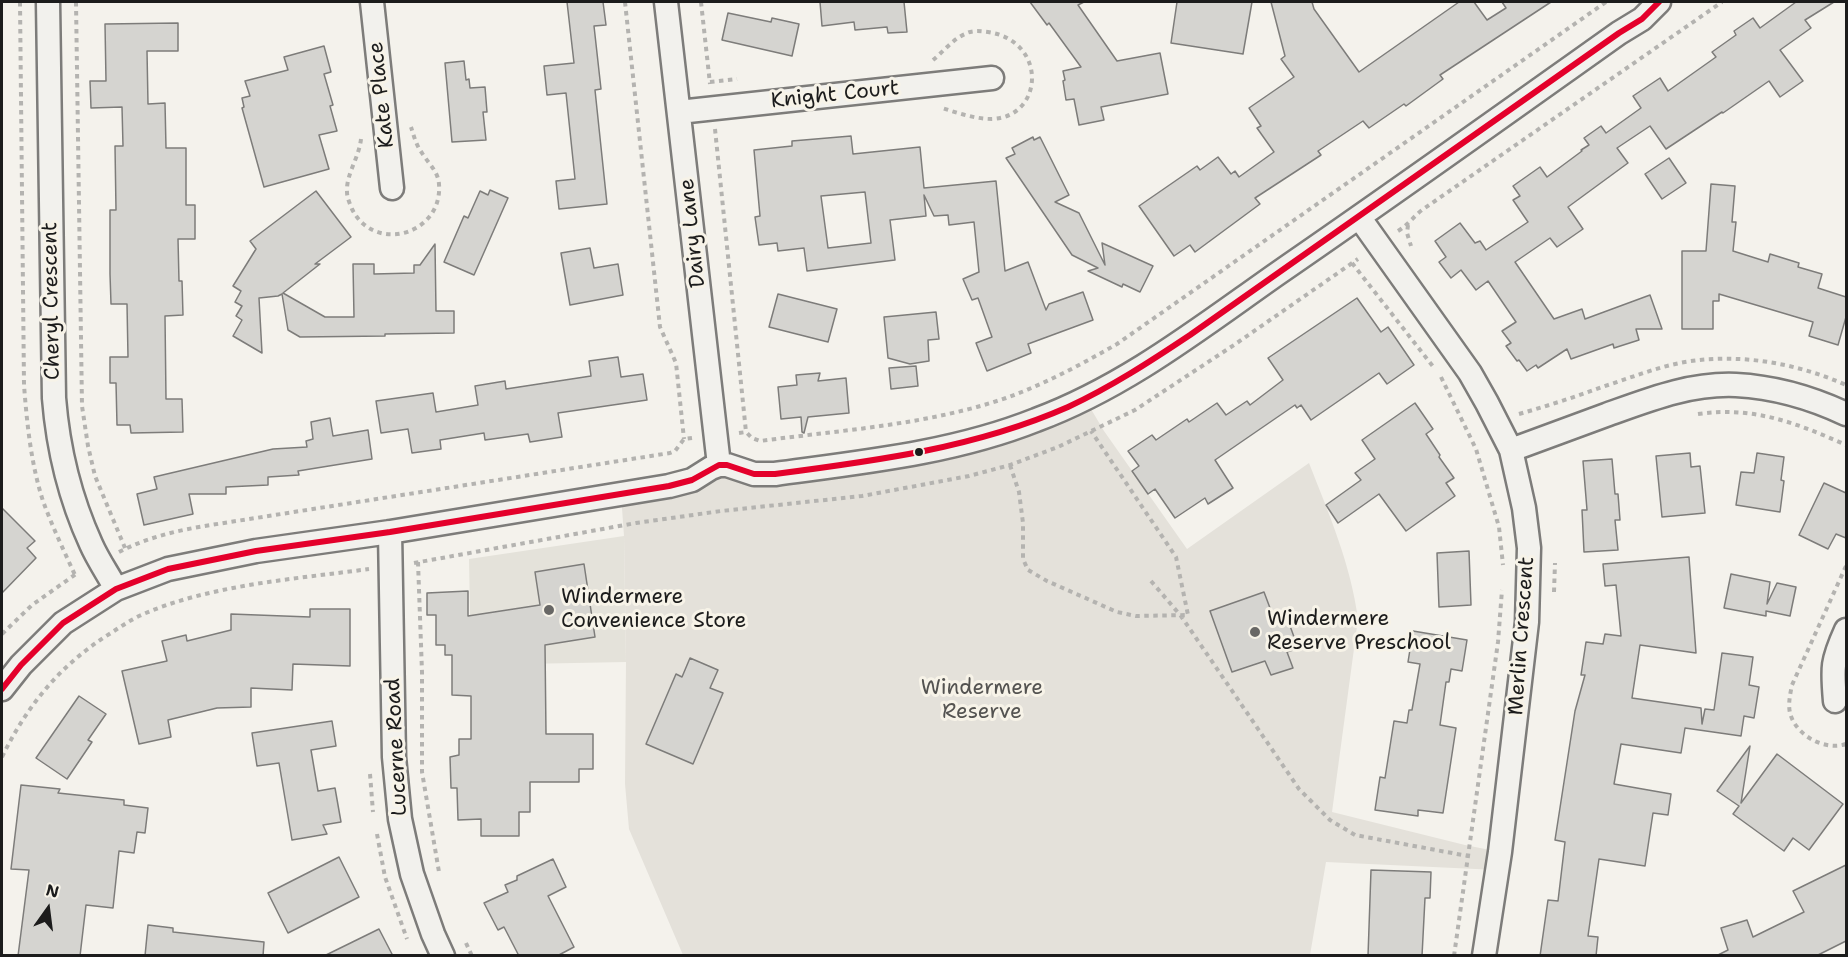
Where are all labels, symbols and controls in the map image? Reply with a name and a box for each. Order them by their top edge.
street label: Kate Place [364,40,400,150]
street label: Knight Court [770,76,900,114]
street label: Dairy Lane [675,177,711,289]
street label: Cheryl Crescent [38,222,66,380]
unlabelled marker [913,446,925,458]
street label: Merlin Crescent [1504,556,1540,716]
place label: Windermere Convenience Store [561,585,746,635]
marker: Windermere Convenience Store [542,603,556,617]
place label: Windermere Reserve Preschool [1267,607,1451,657]
marker: Windermere Reserve Preschool [1248,625,1262,639]
park label: Windermere Reserve [921,676,1043,726]
street label: Lucerne Road [381,677,413,817]
north arrow [18,879,78,939]
text: N [44,879,61,903]

